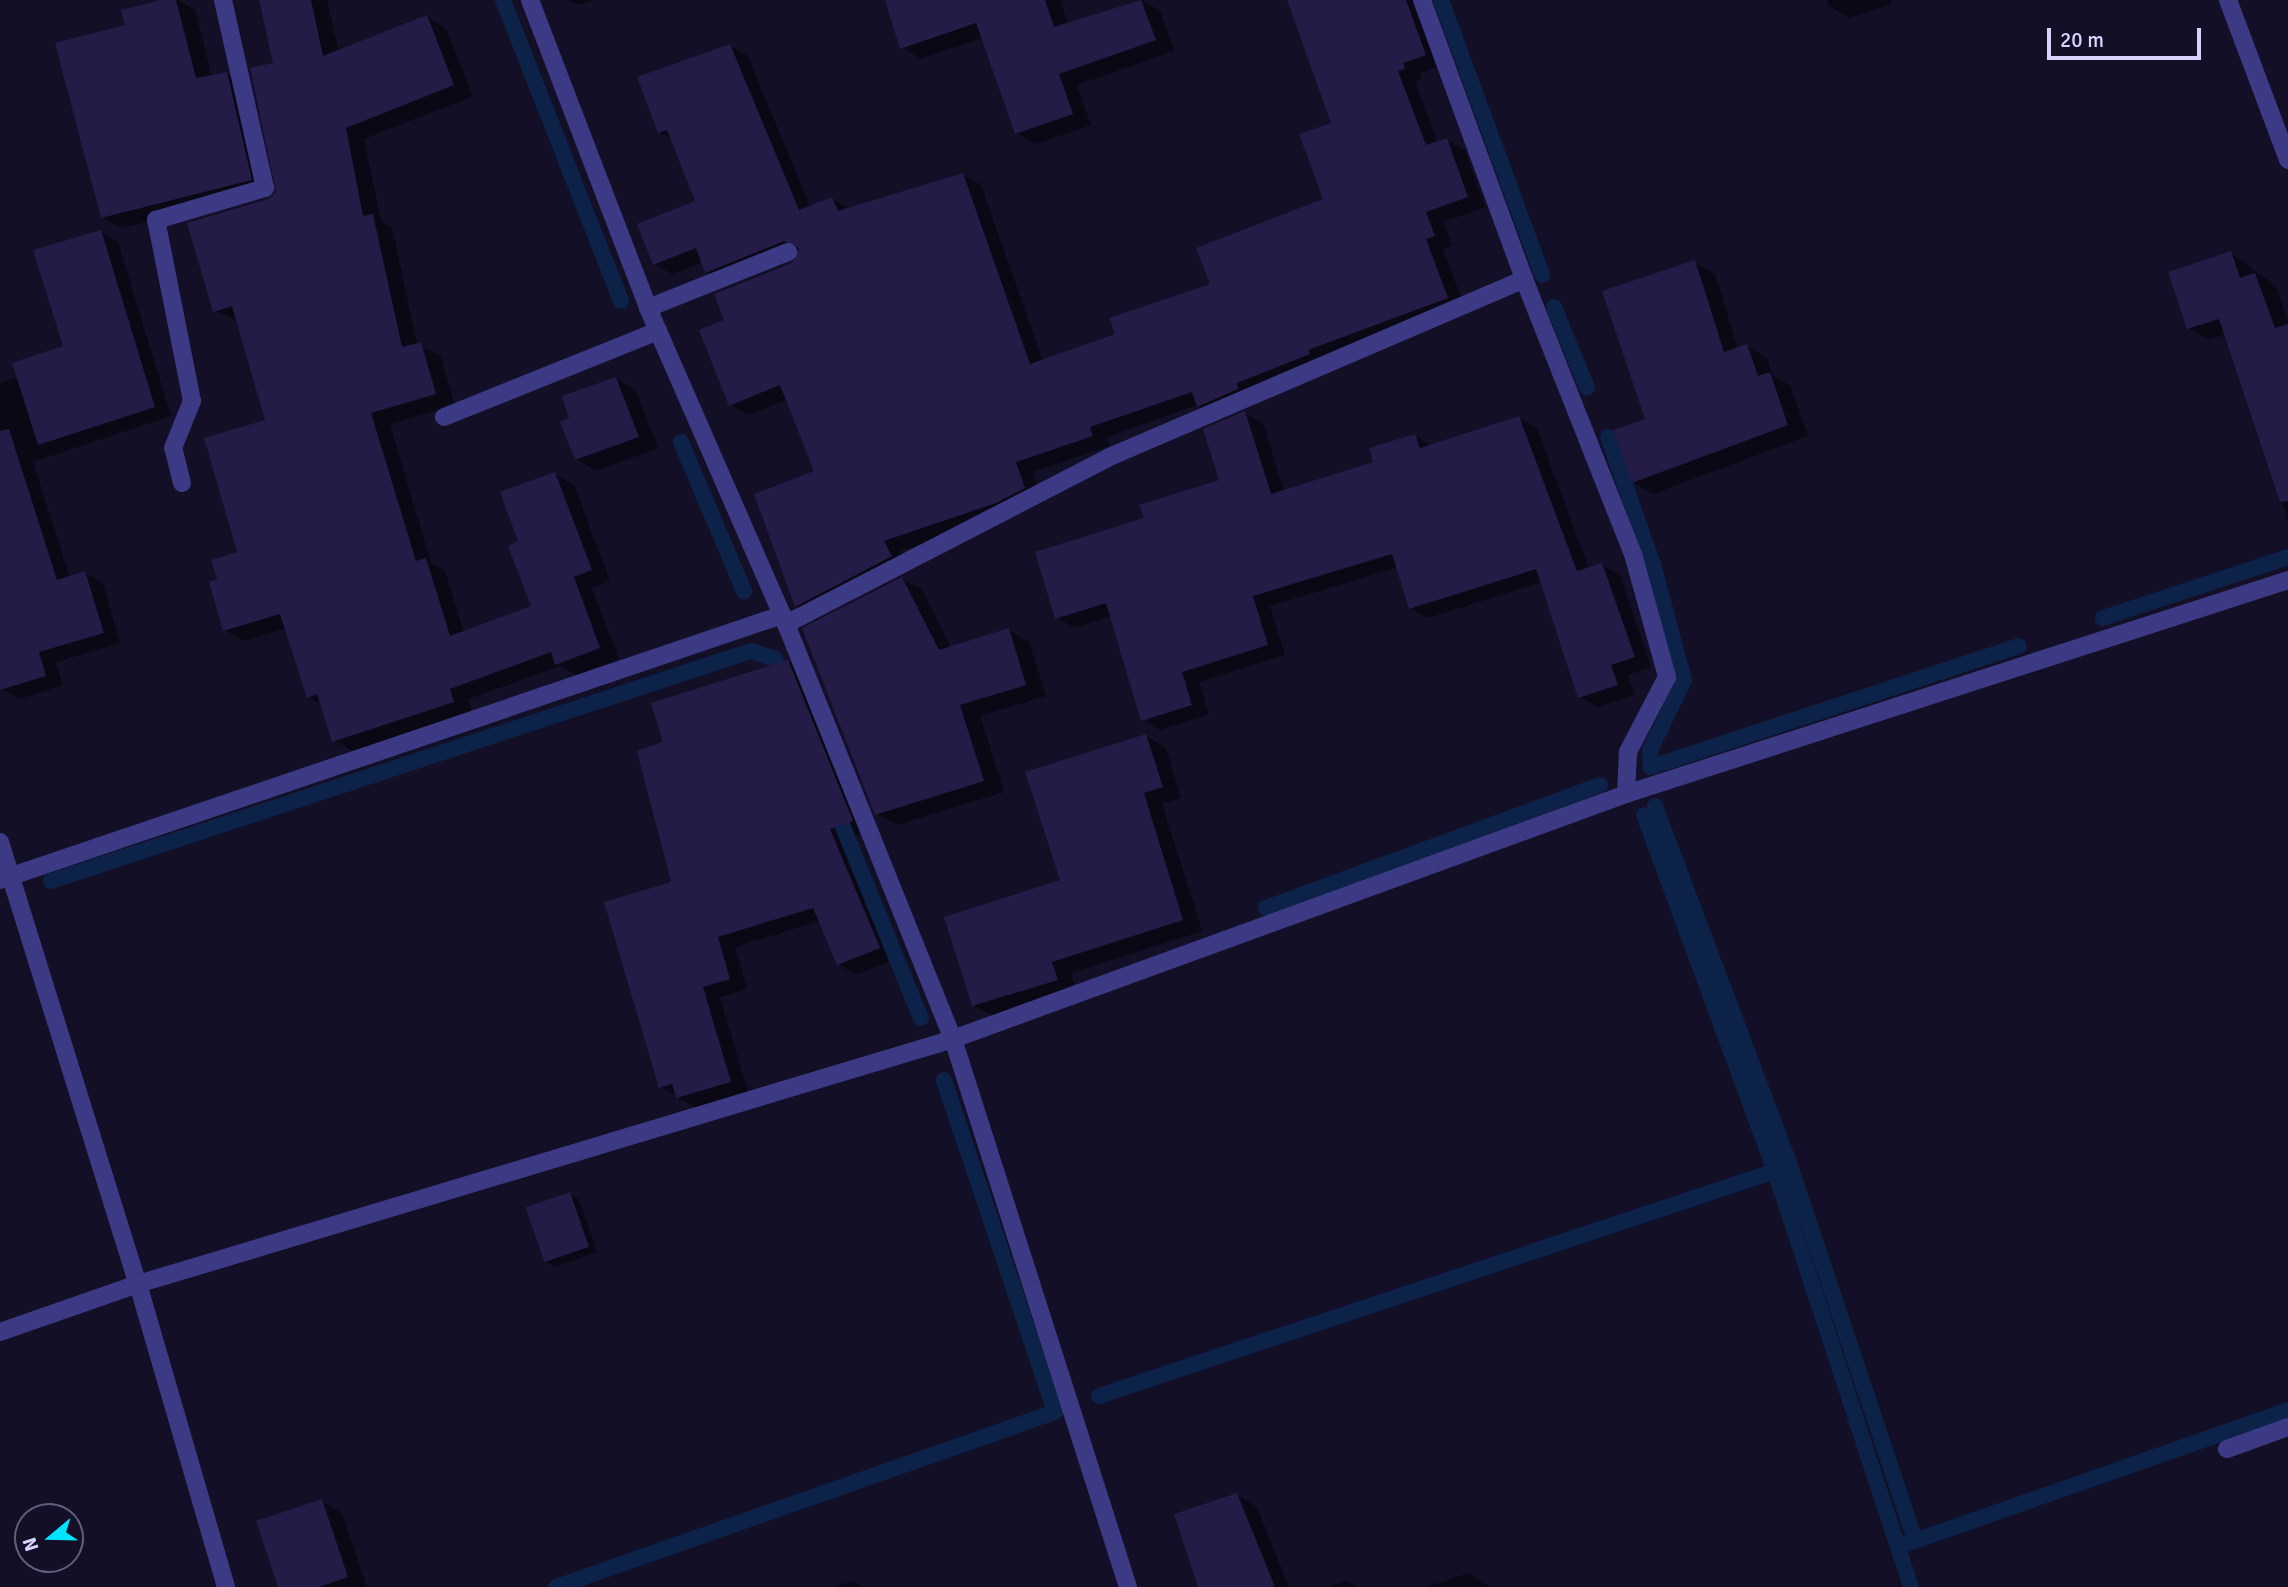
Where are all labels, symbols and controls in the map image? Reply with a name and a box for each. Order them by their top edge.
scale bar [2050,14,2204,58]
text: 20 m [2060,27,2104,53]
north arrow [14,1503,84,1573]
text: N [18,1534,45,1554]

